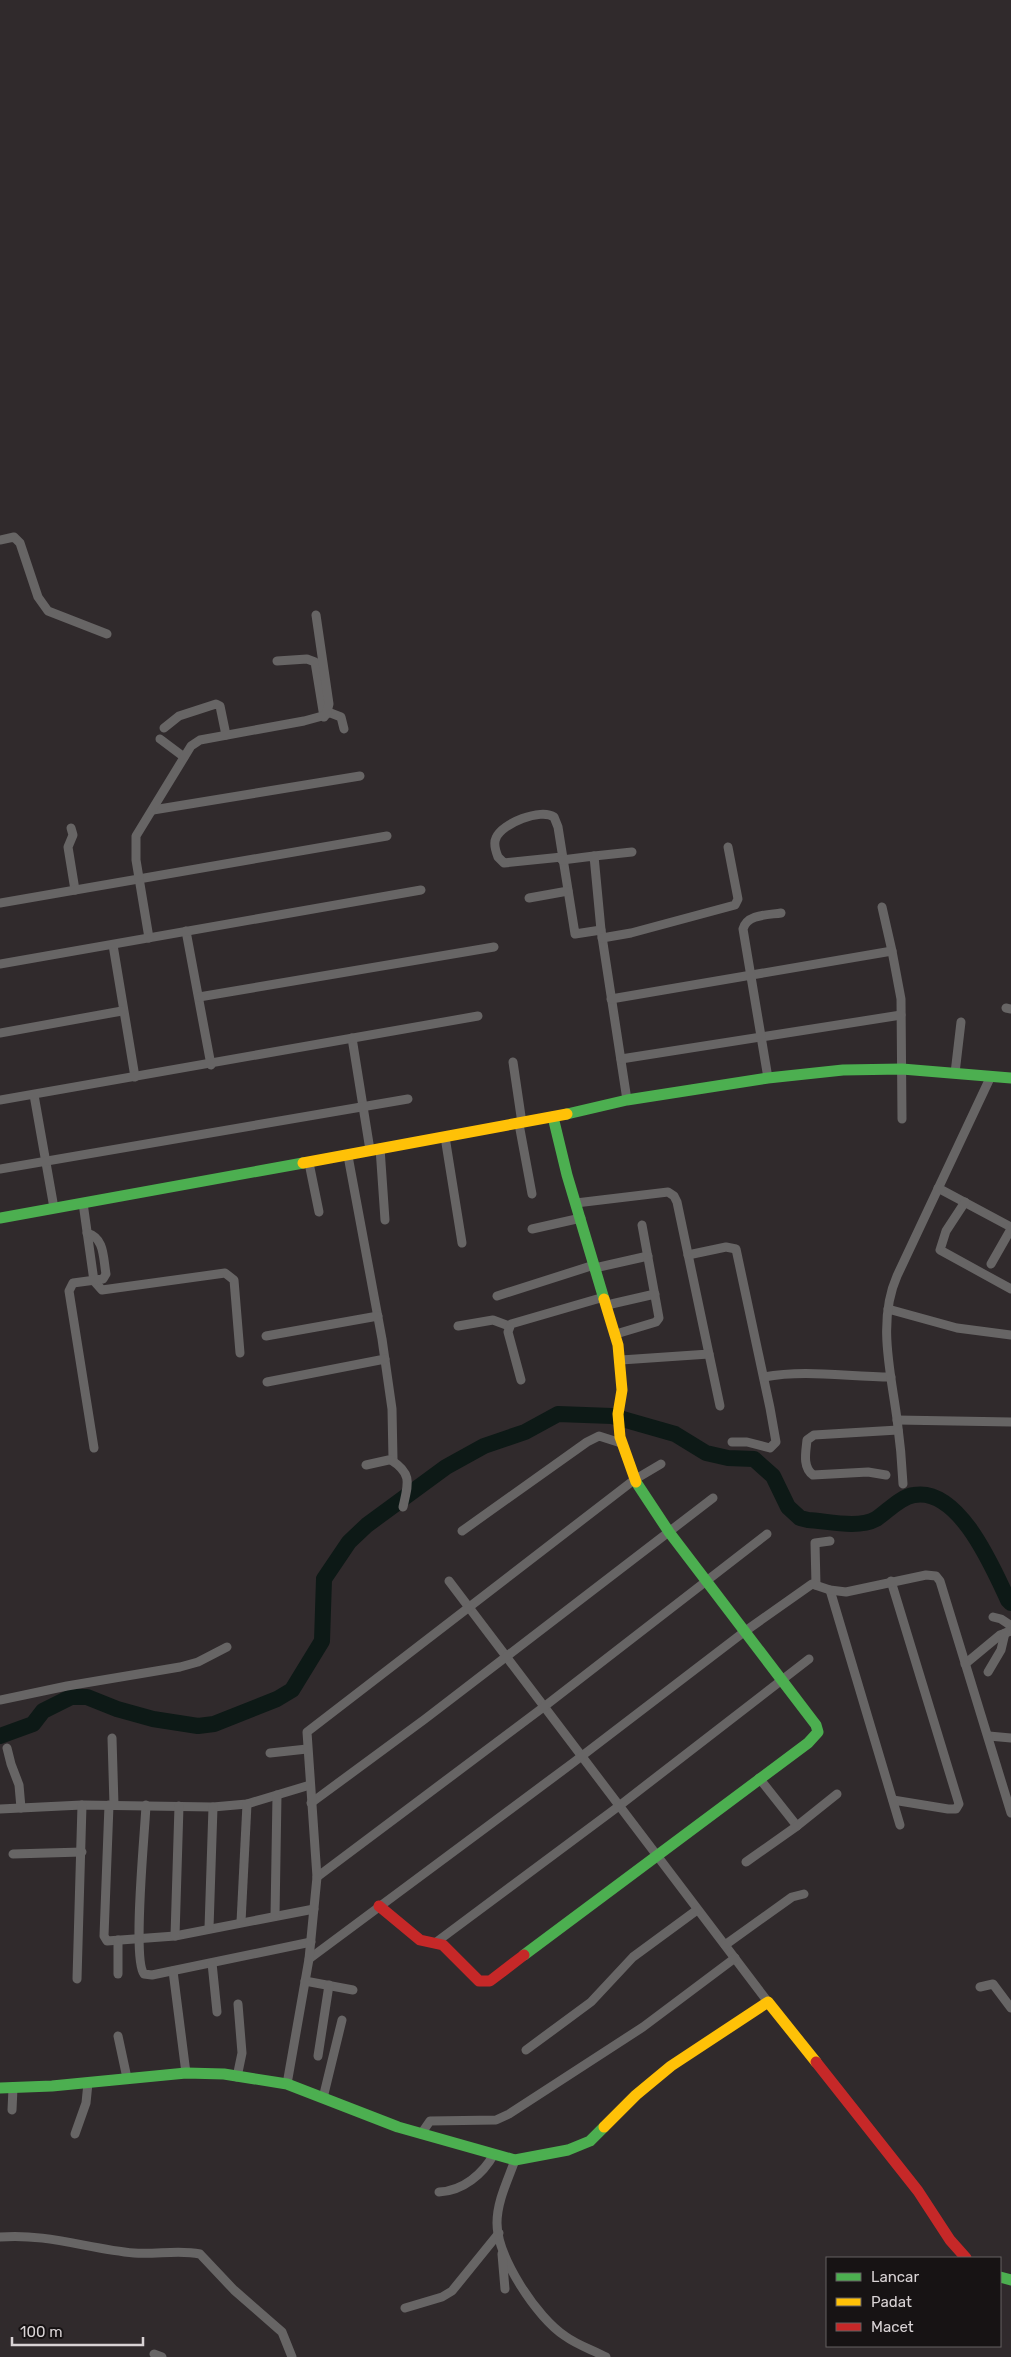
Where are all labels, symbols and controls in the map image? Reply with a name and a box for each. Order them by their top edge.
legend [826,2257,1001,2347]
text: Lancar [871,2268,919,2286]
text: Padat [871,2293,912,2311]
scale bar [12,2314,144,2346]
text: Macet [871,2318,914,2336]
text: 100 m [20,2323,62,2341]

